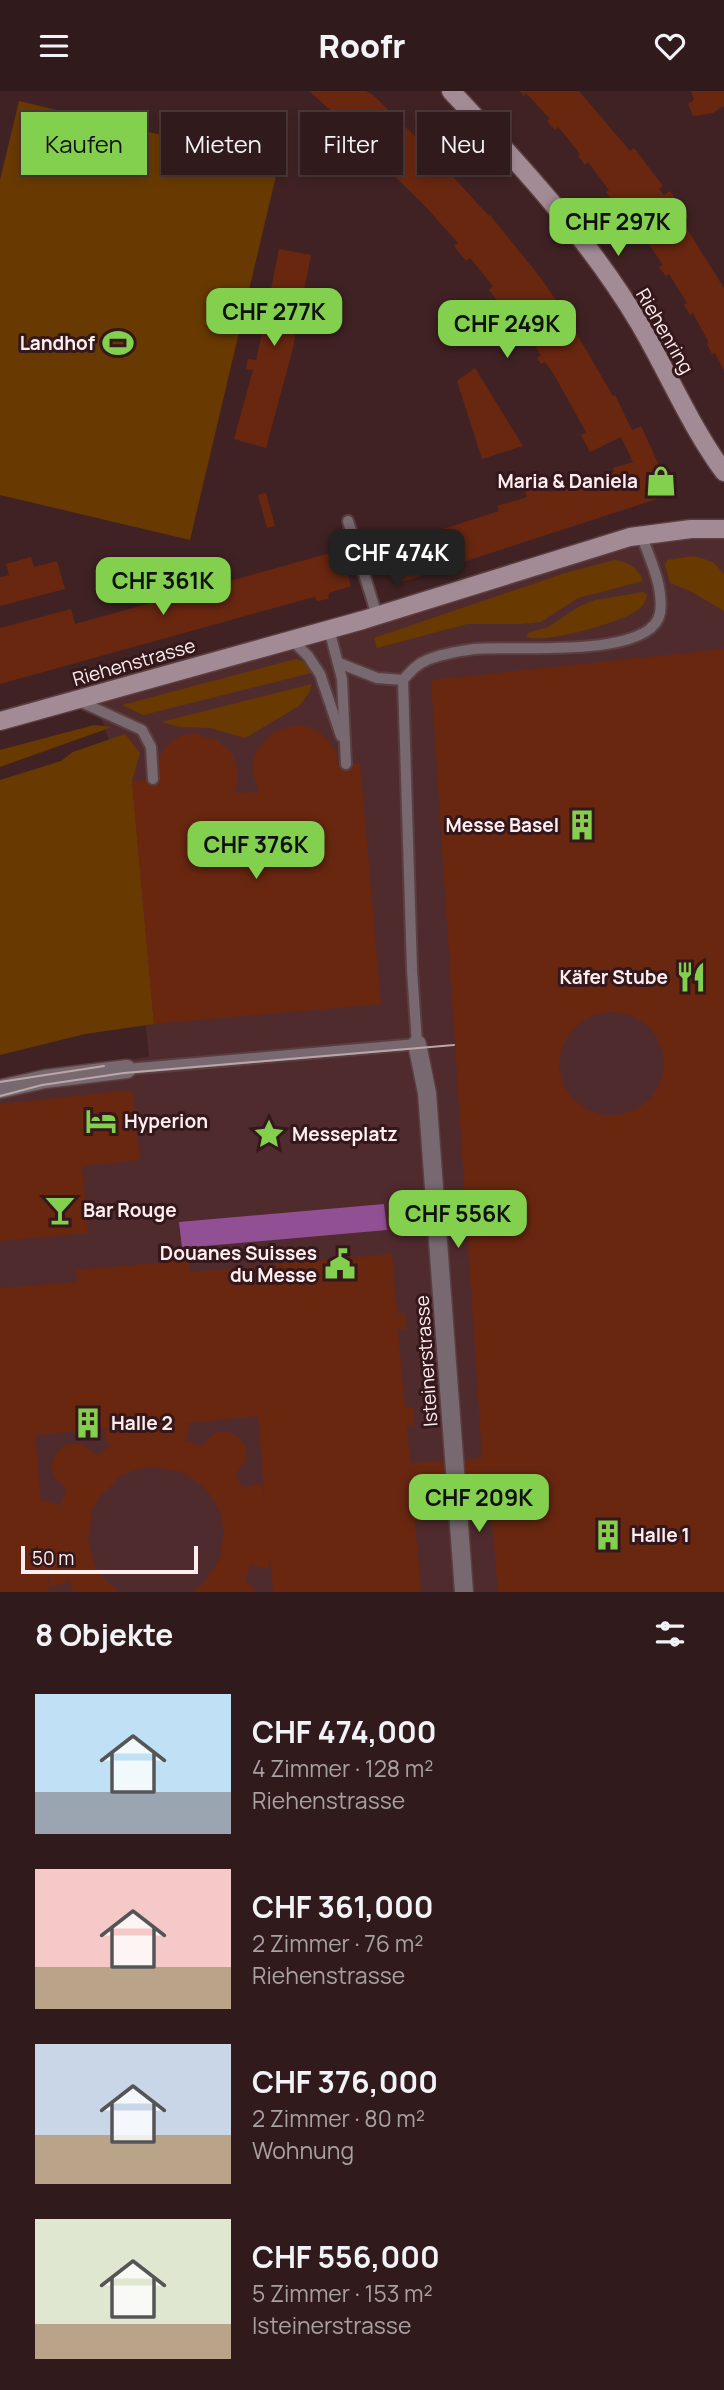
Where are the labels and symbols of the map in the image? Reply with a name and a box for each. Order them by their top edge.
pin: CHF 297K [546,199,690,258]
street label: Riehenring [630,283,700,379]
pin: CHF 277K [202,289,346,348]
pin: CHF 249K [435,301,579,360]
sports icon: Landhof [101,326,135,360]
place label: Landhof [20,330,95,356]
shop icon: Maria & Daniela [644,464,678,498]
place label: Maria & Daniela [497,468,638,494]
pin: CHF 474K [325,529,469,589]
pin: CHF 361K [91,557,235,617]
street label: Riehenstrasse [70,632,198,692]
building icon: Messe Basel [565,808,599,842]
place label: Messe Basel [446,812,559,838]
pin: CHF 376K [184,821,328,881]
restaurant icon: Käfer Stube [674,960,708,994]
place label: Käfer Stube [559,964,668,990]
hotel icon: Hyperion [84,1104,118,1138]
place label: Hyperion [124,1108,208,1134]
place icon: Messeplatz [252,1117,286,1151]
place label: Messeplatz [292,1121,398,1147]
pin: CHF 556K [386,1191,530,1250]
bar icon: Bar Rouge [43,1193,77,1227]
place label: Bar Rouge [83,1197,177,1223]
place label: Douanes Suisses du Messe [160,1240,317,1288]
public building icon: Douanes Suisses du Messe [323,1247,357,1281]
street label: Isteinerstrasse [408,1294,444,1428]
building icon: Halle 2 [71,1406,105,1440]
place label: Halle 2 [111,1410,173,1436]
pin: CHF 209K [407,1475,551,1534]
building icon: Halle 1 [591,1518,625,1552]
place label: Halle 1 [631,1522,690,1548]
scale bar [21,1543,198,1575]

